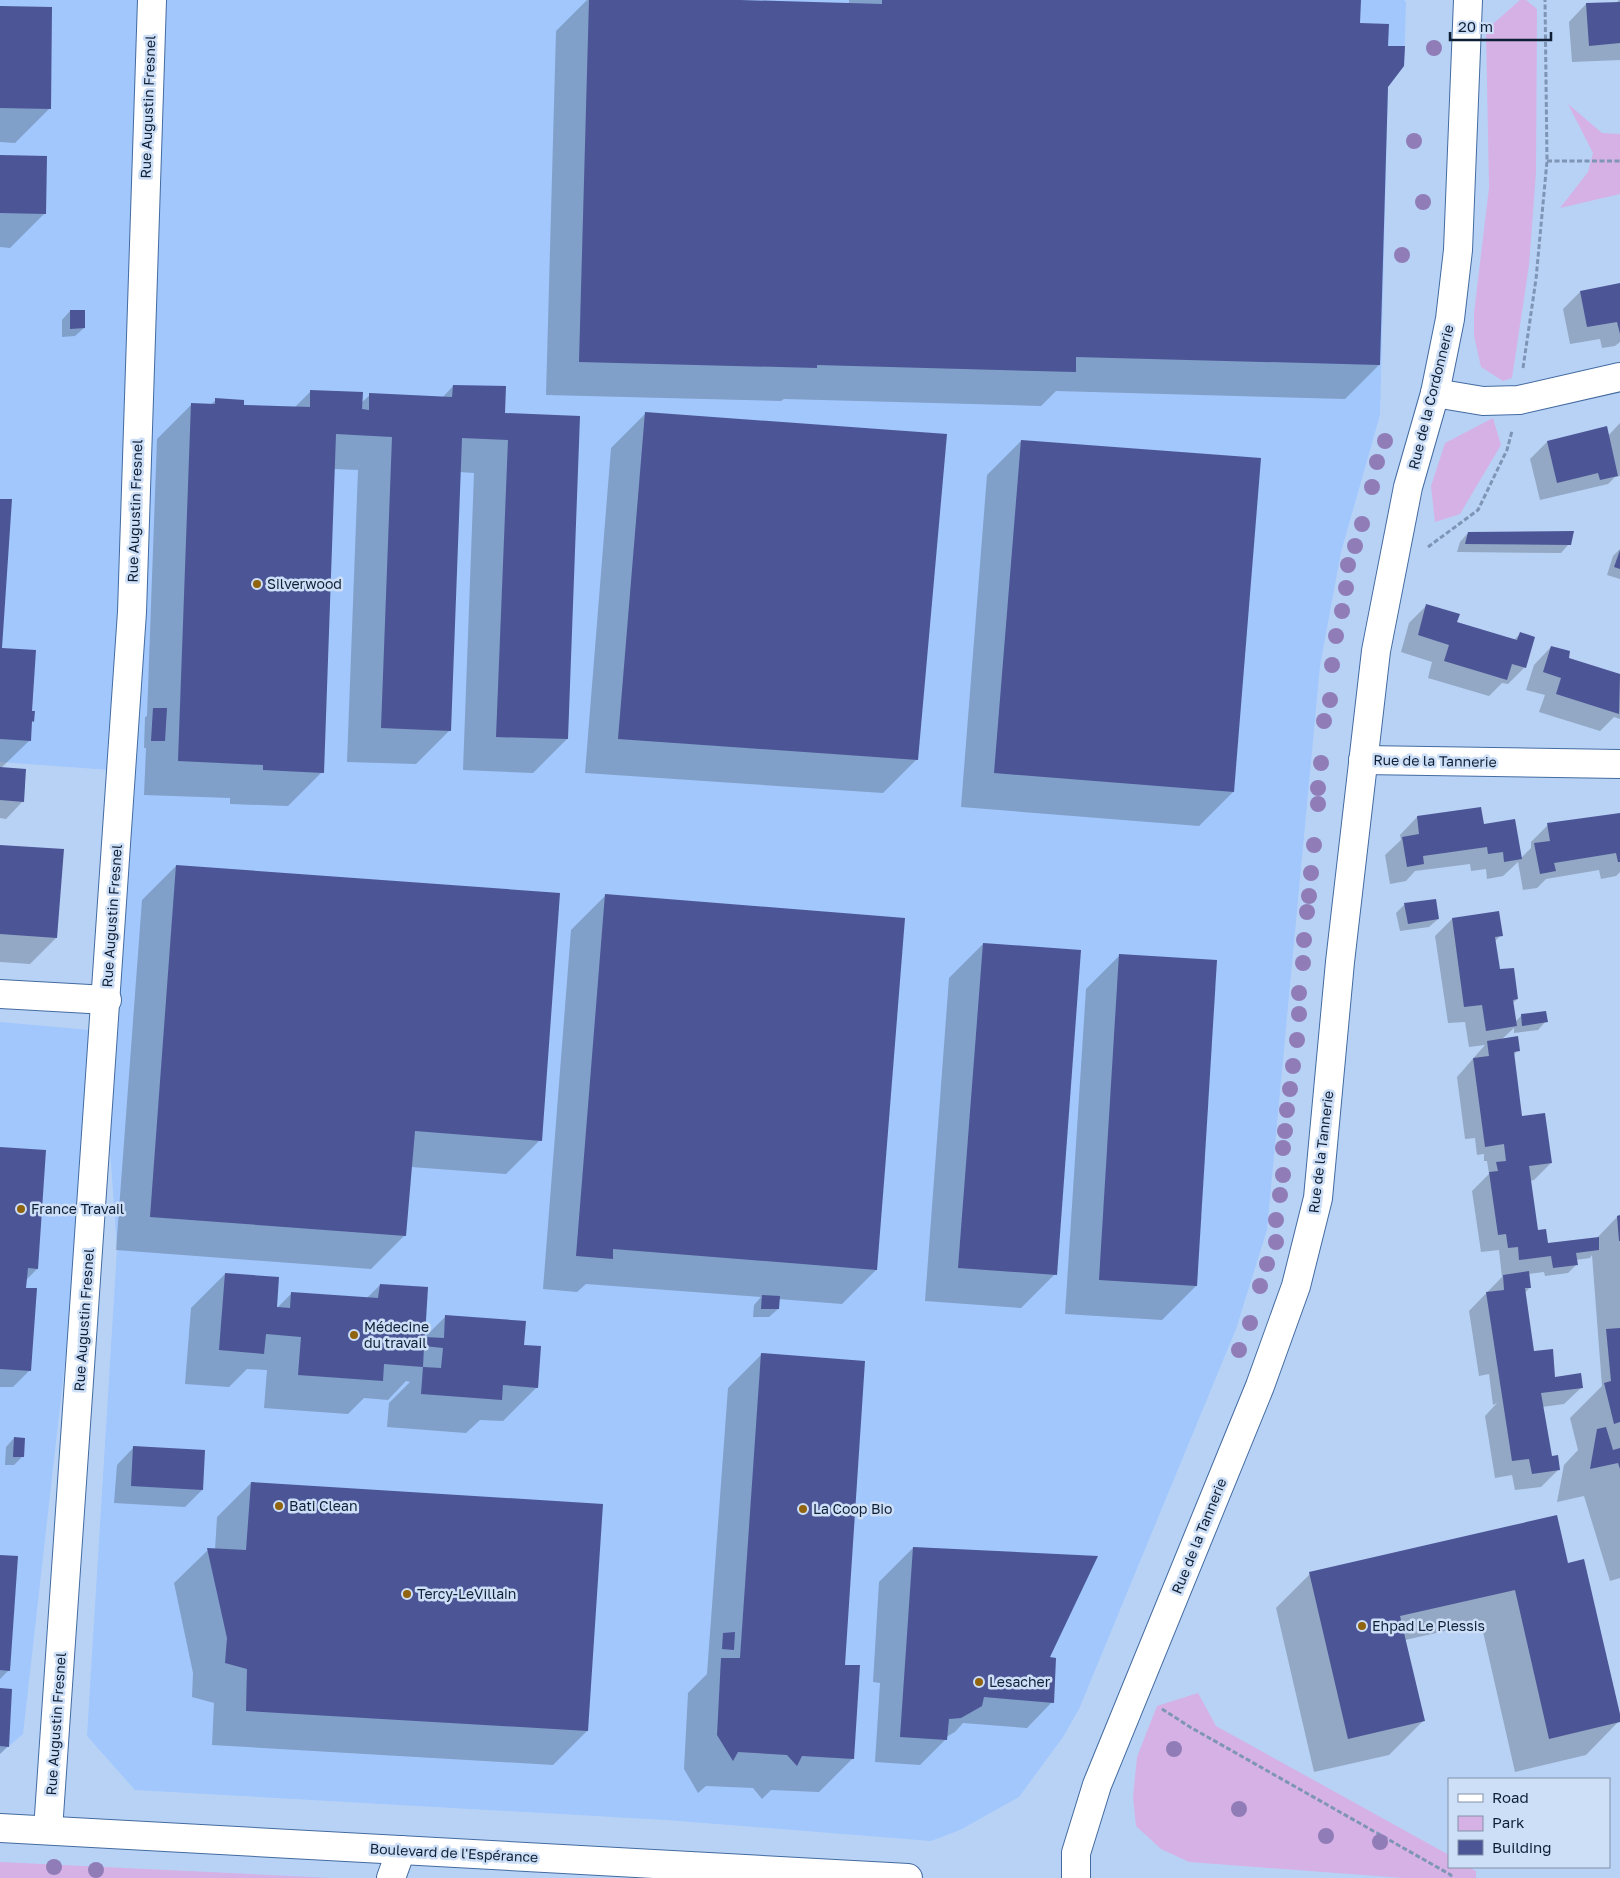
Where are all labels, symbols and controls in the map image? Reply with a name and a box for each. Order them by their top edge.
scale bar [1450,10,1551,42]
text: 20 m [1458,17,1493,35]
street label: Rue Augustin Fresnel [137,35,158,179]
street label: Rue de la Cordonnerie [1404,323,1457,471]
street label: Rue Augustin Fresnel [124,439,145,583]
place label: Silverwood [267,575,342,592]
marker: Silverwood [251,578,263,590]
street label: Rue de la Tannerie [1373,751,1497,770]
street label: Rue Augustin Fresnel [98,844,125,988]
street label: Rue de la Tannerie [1305,1090,1336,1214]
place label: France Travail [31,1200,124,1217]
marker: France Travail [15,1203,27,1215]
street label: Rue Augustin Fresnel [70,1248,97,1392]
place label: Médecine du travail [364,1318,429,1351]
marker: Médecine du travail [348,1329,360,1341]
street label: Rue de la Tannerie [1168,1475,1230,1596]
place label: Bati Clean [289,1497,358,1514]
marker: Bati Clean [273,1500,285,1512]
place label: La Coop Bio [813,1500,893,1517]
marker: La Coop Bio [797,1503,809,1515]
place label: Tercy-LeVillain [417,1585,516,1602]
marker: Tercy-LeVillain [401,1588,413,1600]
place label: Ehpad Le Plessis [1372,1617,1485,1634]
marker: Ehpad Le Plessis [1356,1620,1368,1632]
street label: Rue Augustin Fresnel [42,1652,69,1796]
place label: Lesacher [989,1673,1051,1690]
marker: Lesacher [973,1676,985,1688]
legend [1448,1778,1610,1868]
text: Road [1492,1788,1529,1806]
text: Park [1492,1813,1525,1831]
text: Building [1492,1838,1552,1856]
street label: Boulevard de l'Espérance [369,1840,539,1865]

